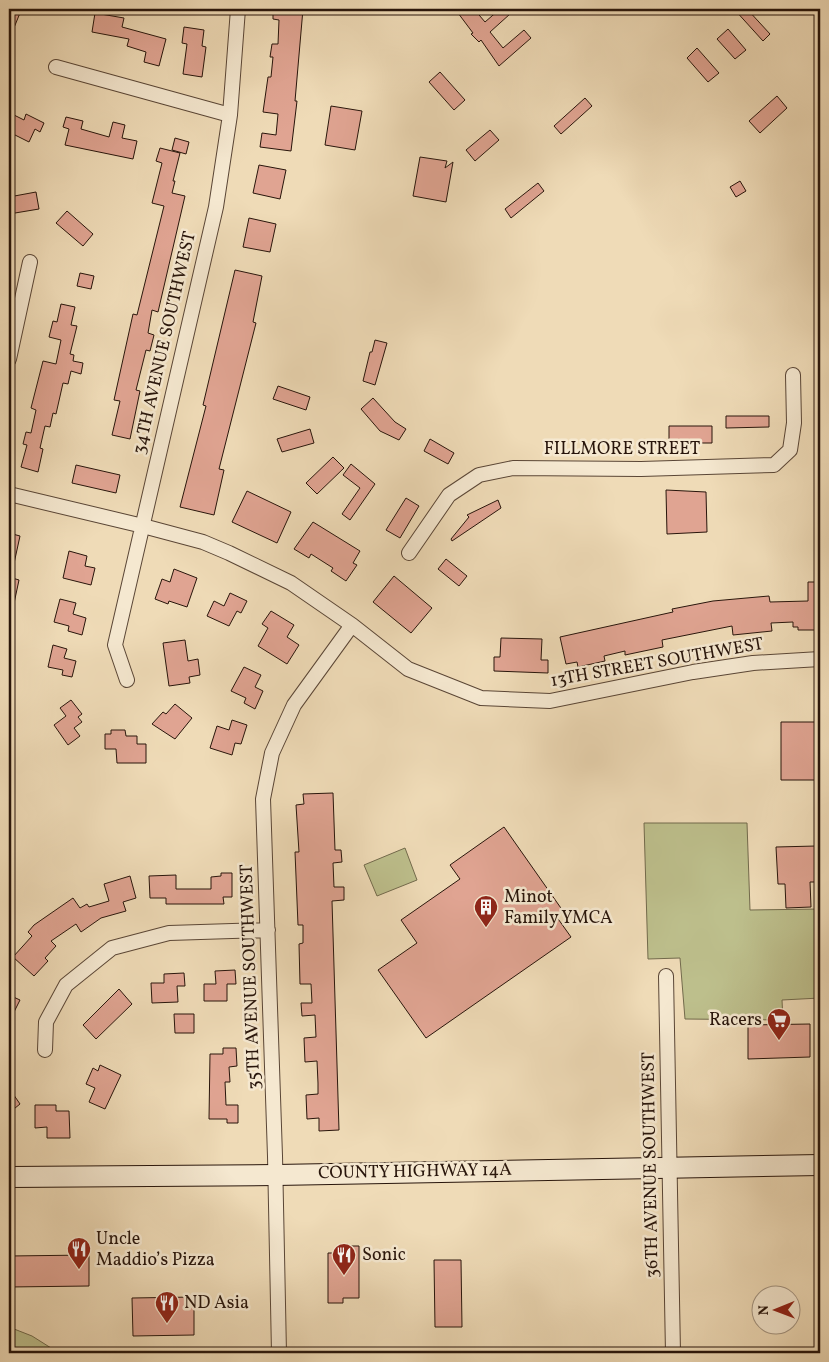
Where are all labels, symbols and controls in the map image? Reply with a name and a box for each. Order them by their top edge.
street label: 34TH AVENUE SOUTHWEST [127,229,203,457]
street label: FILLMORE STREET [544,437,701,462]
street label: 13TH STREET SOUTHWEST [548,632,766,694]
street label: 35TH AVENUE SOUTHWEST [235,863,267,1090]
place label: Minot Family YMCA [504,885,613,931]
building icon: Minot Family YMCA [473,894,499,928]
supermarket icon: Racers [766,1007,792,1041]
place label: Racers [709,1008,762,1033]
street label: 36TH AVENUE SOUTHWEST [637,1051,665,1278]
street label: COUNTY HIGHWAY 14A [318,1158,512,1186]
place label: Uncle Maddio’s Pizza [96,1227,215,1273]
restaurant icon: Uncle Maddio’s Pizza [66,1236,92,1270]
restaurant icon: Sonic [331,1242,357,1276]
place label: Sonic [362,1243,406,1268]
north arrow [752,1284,802,1334]
restaurant icon: ND Asia [154,1290,180,1324]
place label: ND Asia [184,1291,249,1316]
text: N [755,1305,774,1315]

